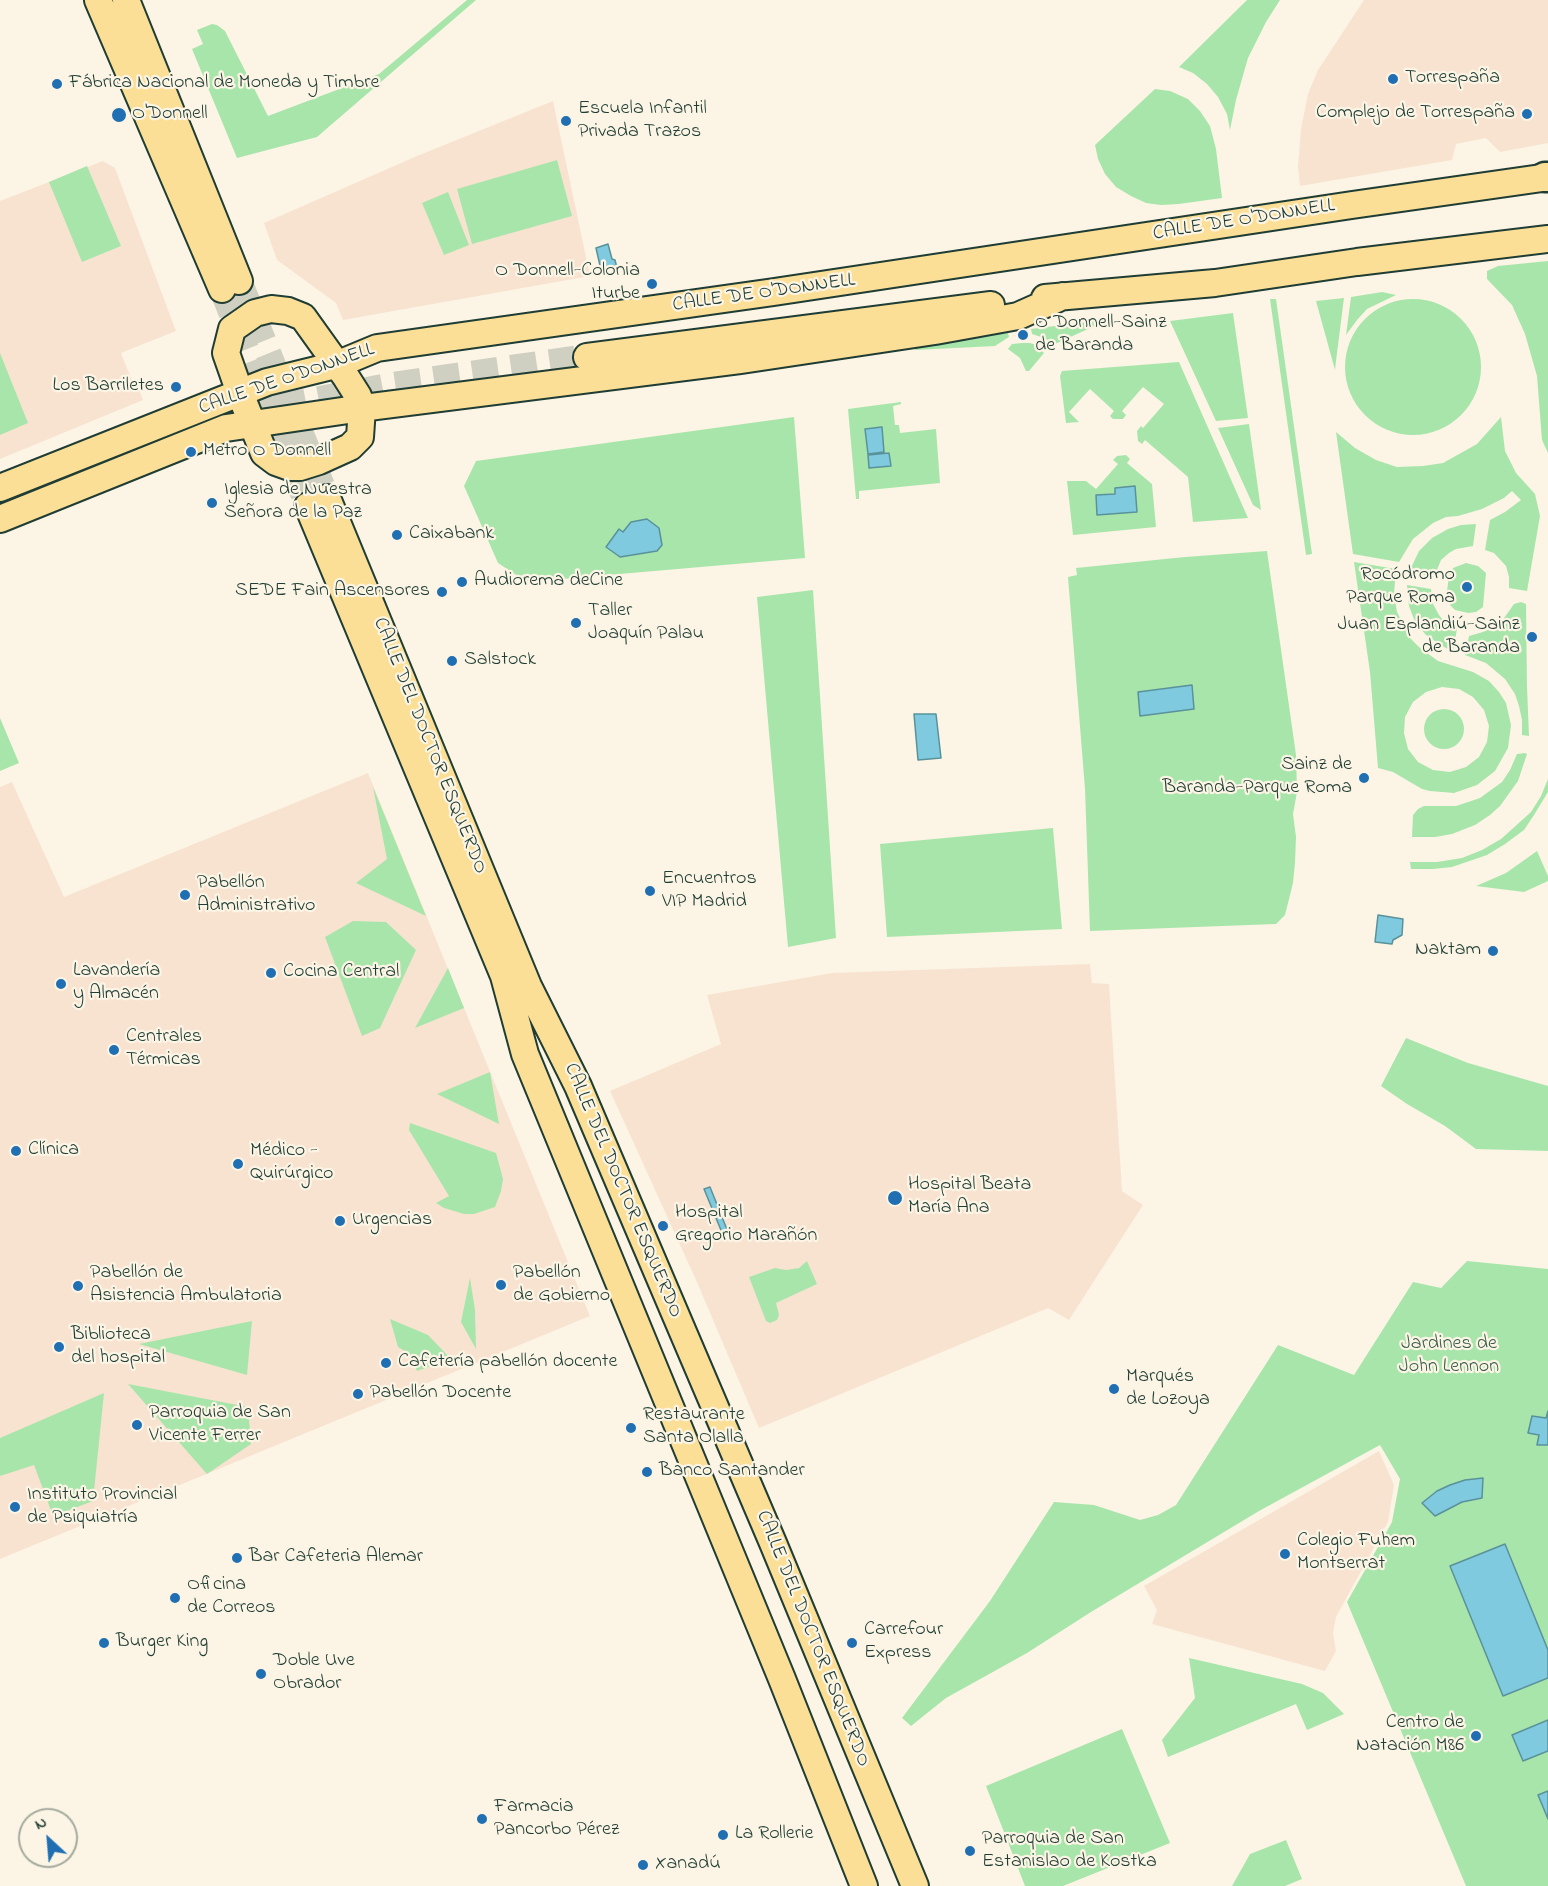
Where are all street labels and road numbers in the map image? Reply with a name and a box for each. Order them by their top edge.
street label: CALLE DE O'DONNELL [1151,195,1337,247]
street label: CALLE DE O'DONNELL [671,269,857,319]
street label: CALLE DE O'DONNELL [196,339,378,421]
street label: CALLE DEL DOCTOR ESQUERDO [367,614,491,878]
street label: CALLE DEL DOCTOR ESQUERDO [557,1060,687,1322]
street label: CALLE DEL DOCTOR ESQUERDO [750,1507,874,1771]

